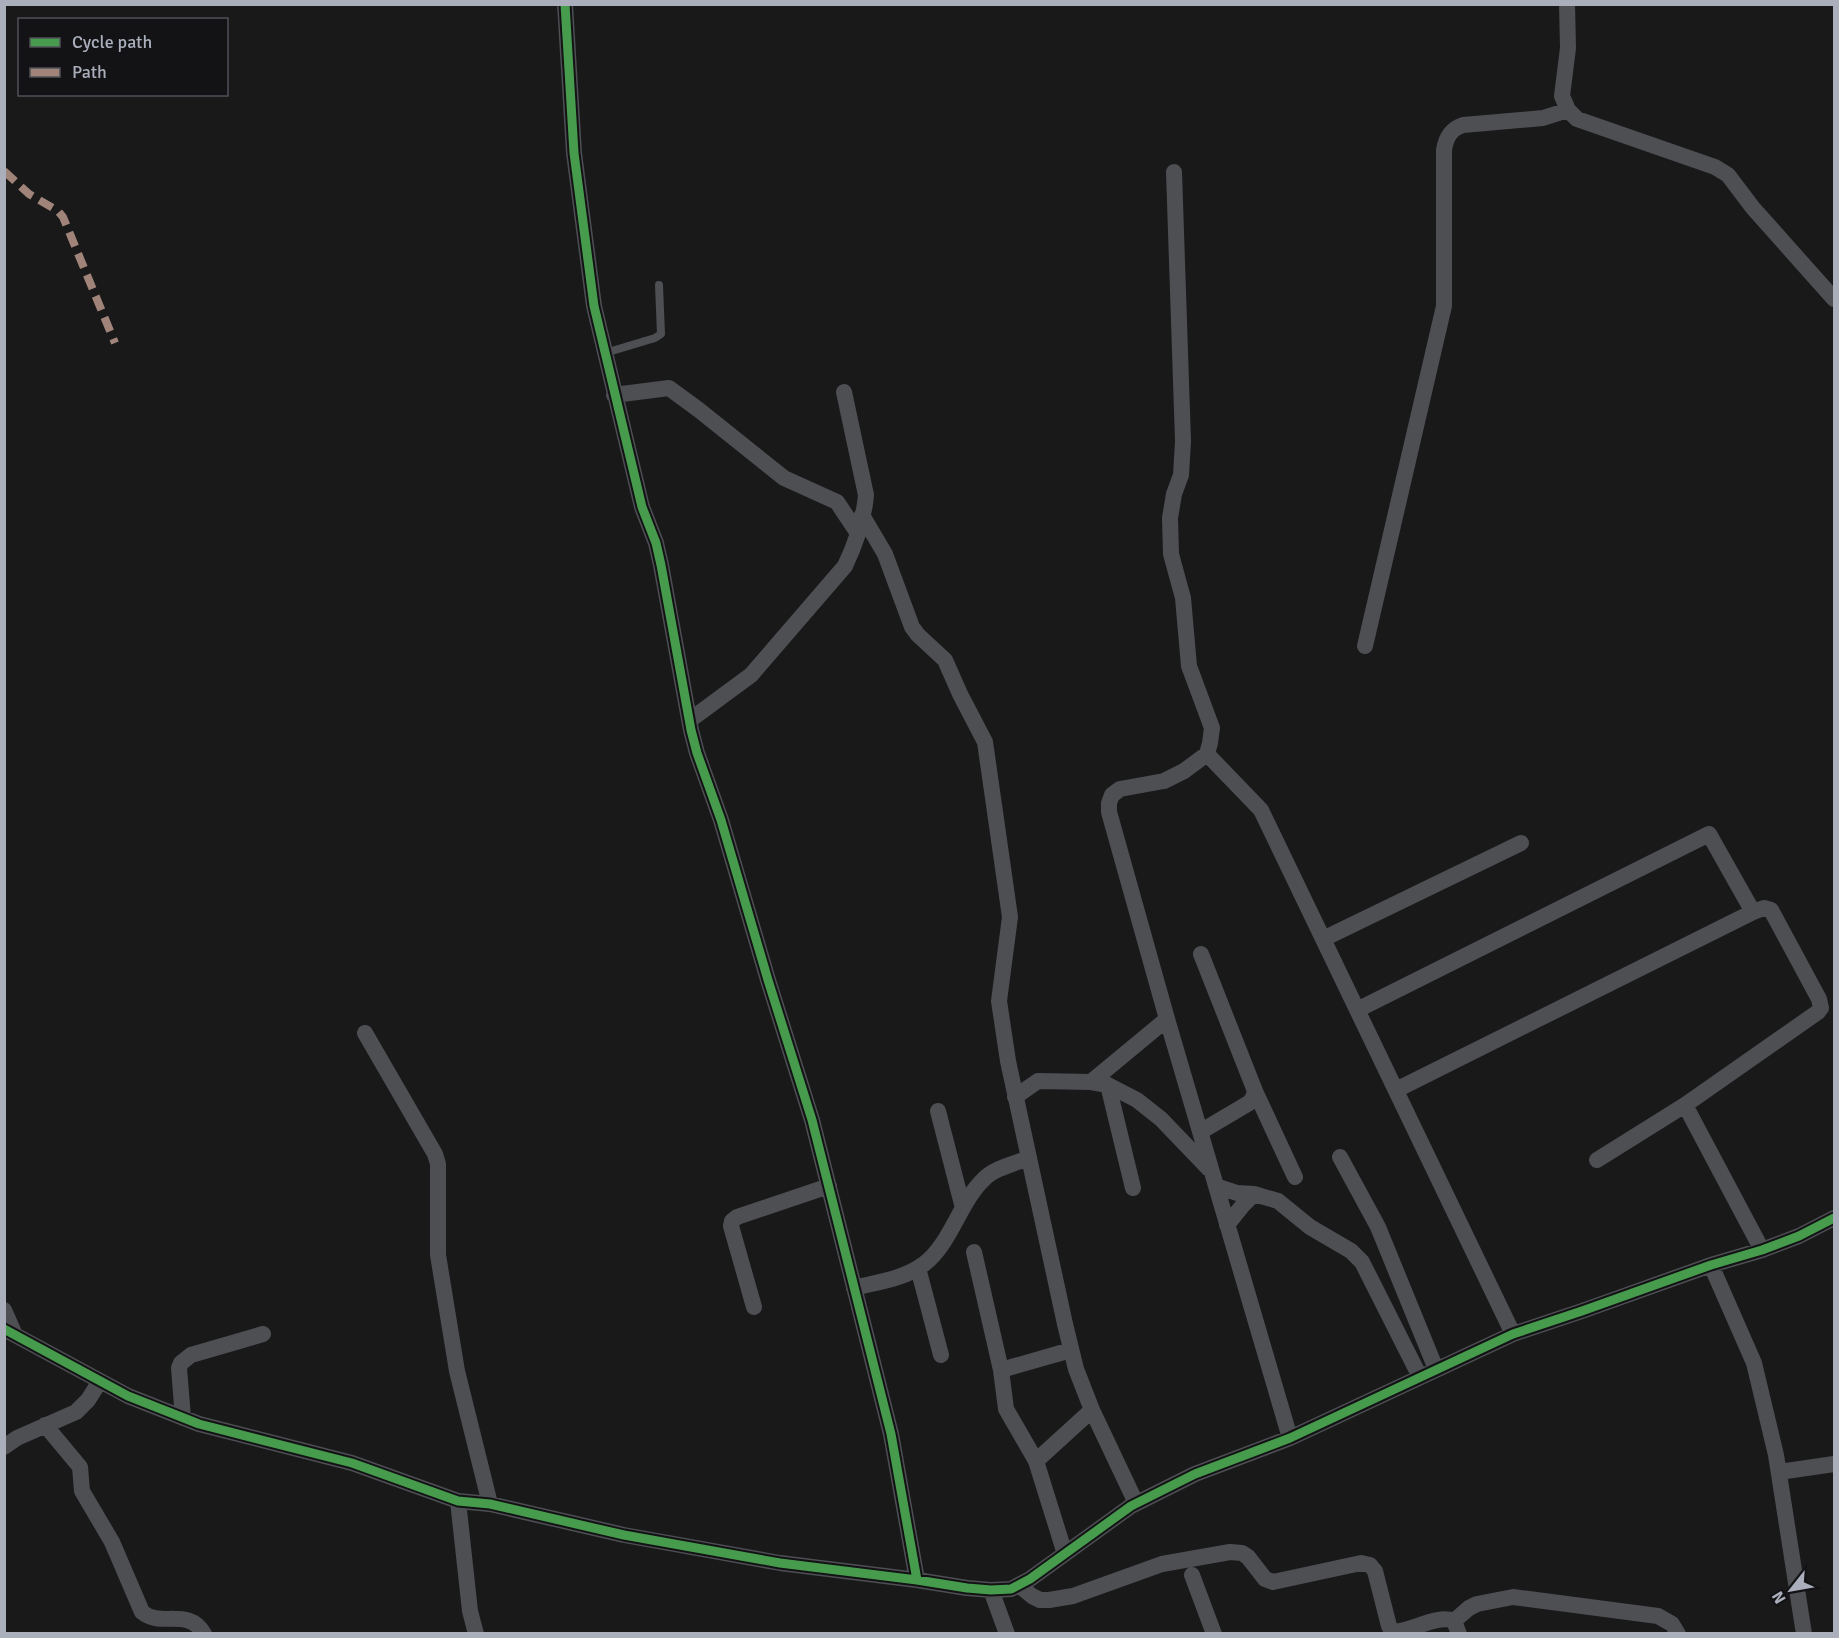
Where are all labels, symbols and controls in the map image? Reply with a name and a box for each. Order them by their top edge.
legend [18,18,228,96]
text: Cycle path [72,31,152,53]
text: Path [72,61,107,83]
north arrow [1761,1560,1821,1620]
text: N [1768,1587,1790,1607]

